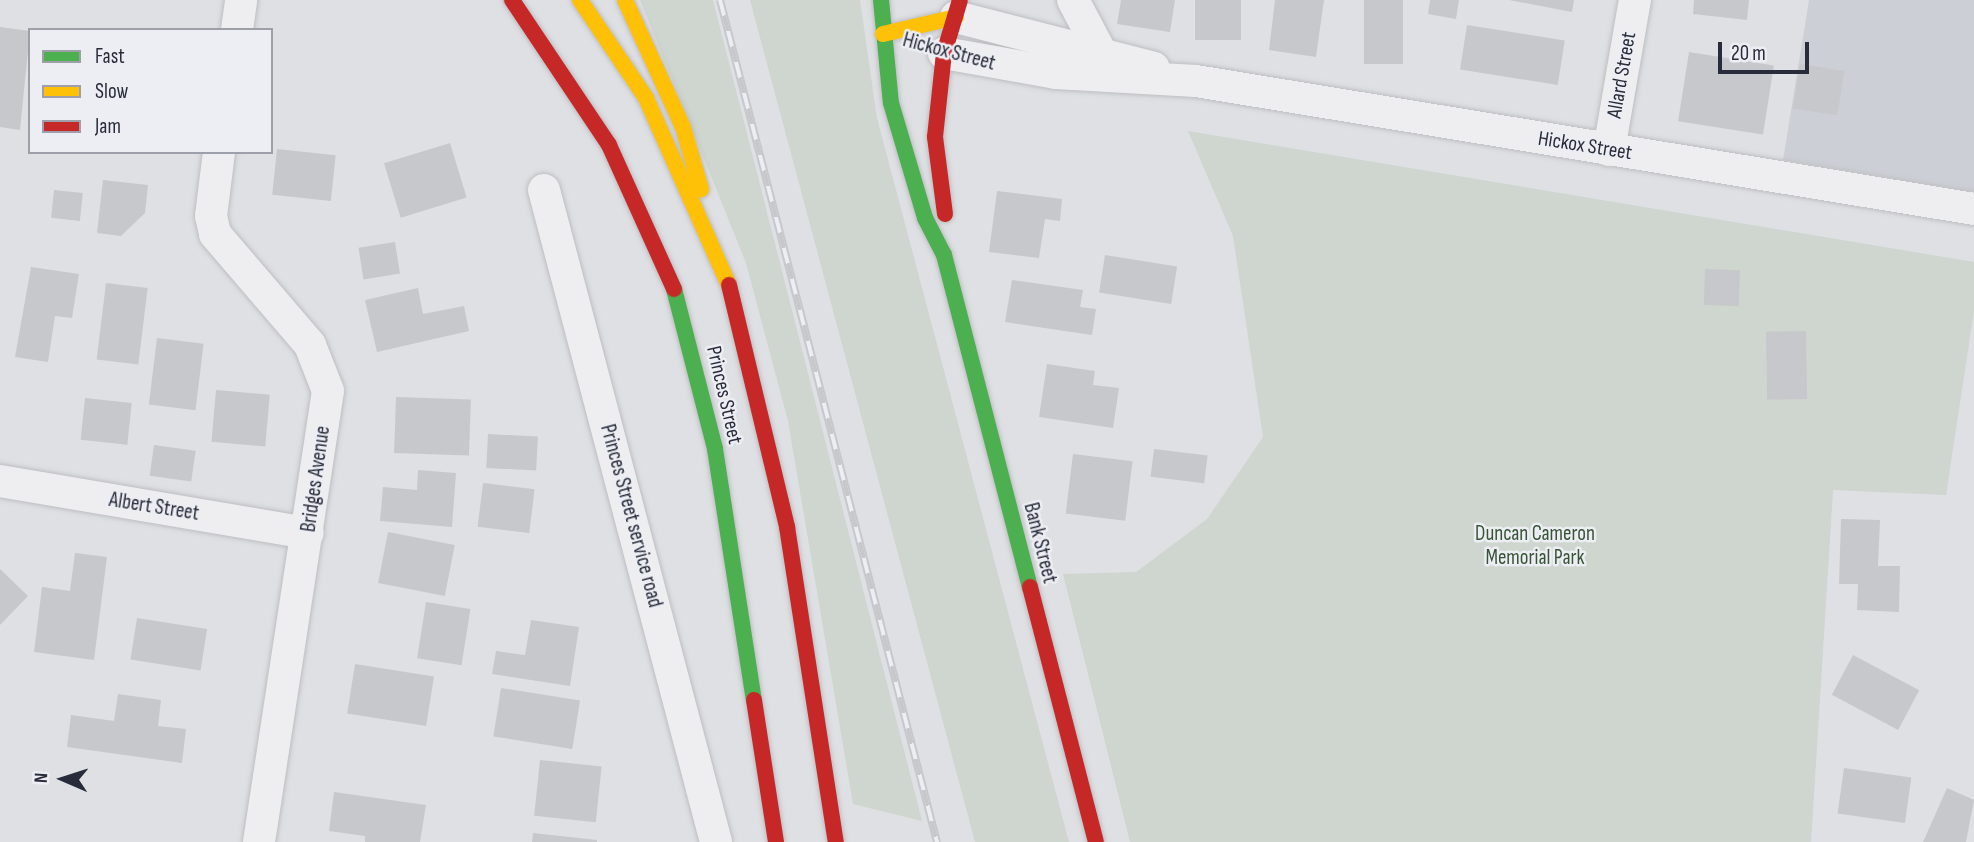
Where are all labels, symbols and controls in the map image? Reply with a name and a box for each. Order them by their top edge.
legend [28,28,273,154]
street label: Hickox Street [900,28,998,76]
scale bar [1722,28,1813,72]
street label: Allard Street [1602,30,1642,120]
text: 20 m [1731,41,1766,66]
text: Fast [95,44,125,69]
text: Slow [95,79,128,104]
text: Jam [95,114,121,139]
street label: Hickox Street [1536,126,1634,166]
street label: Princes Street [701,344,747,446]
street label: Princes Street service road [594,422,668,610]
street label: Bridges Avenue [296,424,336,534]
street label: Albert Street [107,487,201,527]
street label: Bank Street [1018,500,1062,586]
park label: Duncan Cameron Memorial Park [1475,521,1595,571]
north arrow [28,744,98,814]
text: N [30,772,53,784]

